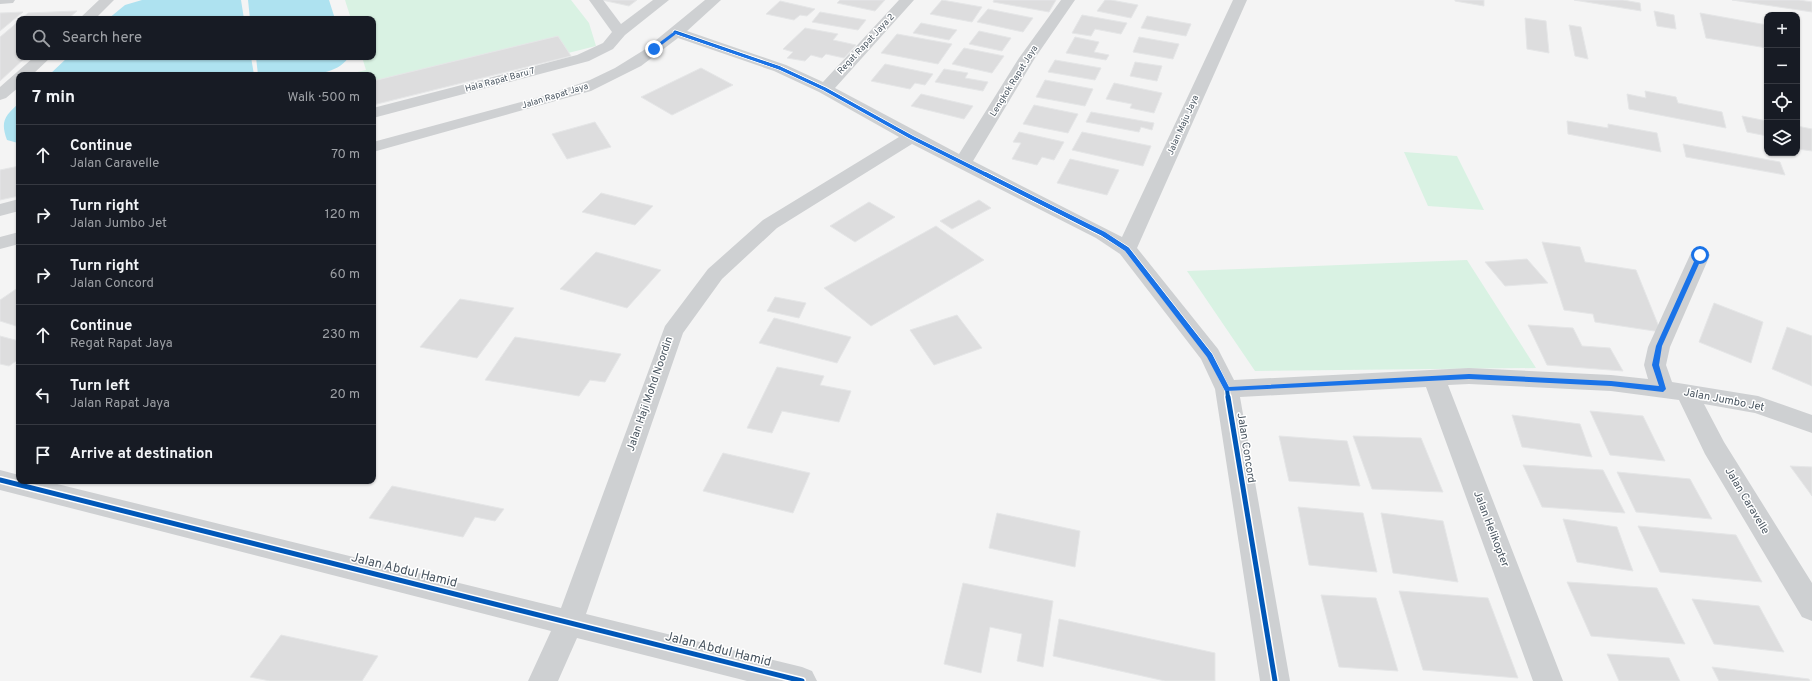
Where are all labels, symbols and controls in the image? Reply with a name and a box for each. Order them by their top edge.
street label: Regat Rapat Jaya 2 [835,11,897,77]
map controls [1764,12,1800,156]
button: + [1764,12,1800,48]
search box [16,16,376,60]
icon: search [30,27,52,49]
text: Search here [62,29,142,48]
route end [645,40,663,58]
street label: Lengkok Rapat Jaya [988,43,1040,119]
button: − [1764,48,1800,84]
street label: Hala Rapat Baru 7 [464,65,536,95]
street label: Jalan Rapat Jaya [520,81,590,111]
button: locate [1764,84,1800,120]
text: 7 min [32,87,75,109]
text: Walk · 500 m [287,90,360,106]
street label: Jalan Maju Jaya [1165,93,1201,157]
button: layers [1764,120,1800,156]
text: Continue [70,137,132,156]
icon: ahead [32,144,54,166]
text: 70 m [331,147,360,163]
text: Jalan Caravelle [70,156,159,172]
text: Turn right [70,197,139,216]
icon: right [32,204,54,226]
text: 120 m [325,207,360,223]
text: Jalan Jumbo Jet [70,216,167,232]
route start [1691,246,1709,264]
text: Turn right [70,257,139,276]
icon: right [32,264,54,286]
text: 60 m [330,267,360,283]
text: Jalan Concord [70,276,154,292]
text: Continue [70,317,132,336]
icon: ahead [32,324,54,346]
text: 230 m [322,327,360,343]
street label: Jalan Haji Mohd Noordin [624,335,676,453]
text: Regat Rapat Jaya [70,336,173,352]
text: Turn left [70,377,130,396]
icon: left [32,384,54,406]
street label: Jalan Jumbo Jet [1682,385,1766,415]
text: 20 m [330,387,360,403]
text: Jalan Rapat Jaya [70,396,170,412]
street label: Jalan Concord [1234,412,1258,484]
icon: arrive [32,444,54,466]
text: Arrive at destination [70,445,213,464]
street label: Jalan Caravelle [1722,465,1772,537]
street label: Jalan Helikopter [1470,489,1512,570]
street label: Jalan Abdul Hamid [349,550,459,592]
street label: Jalan Abdul Hamid [663,629,773,671]

